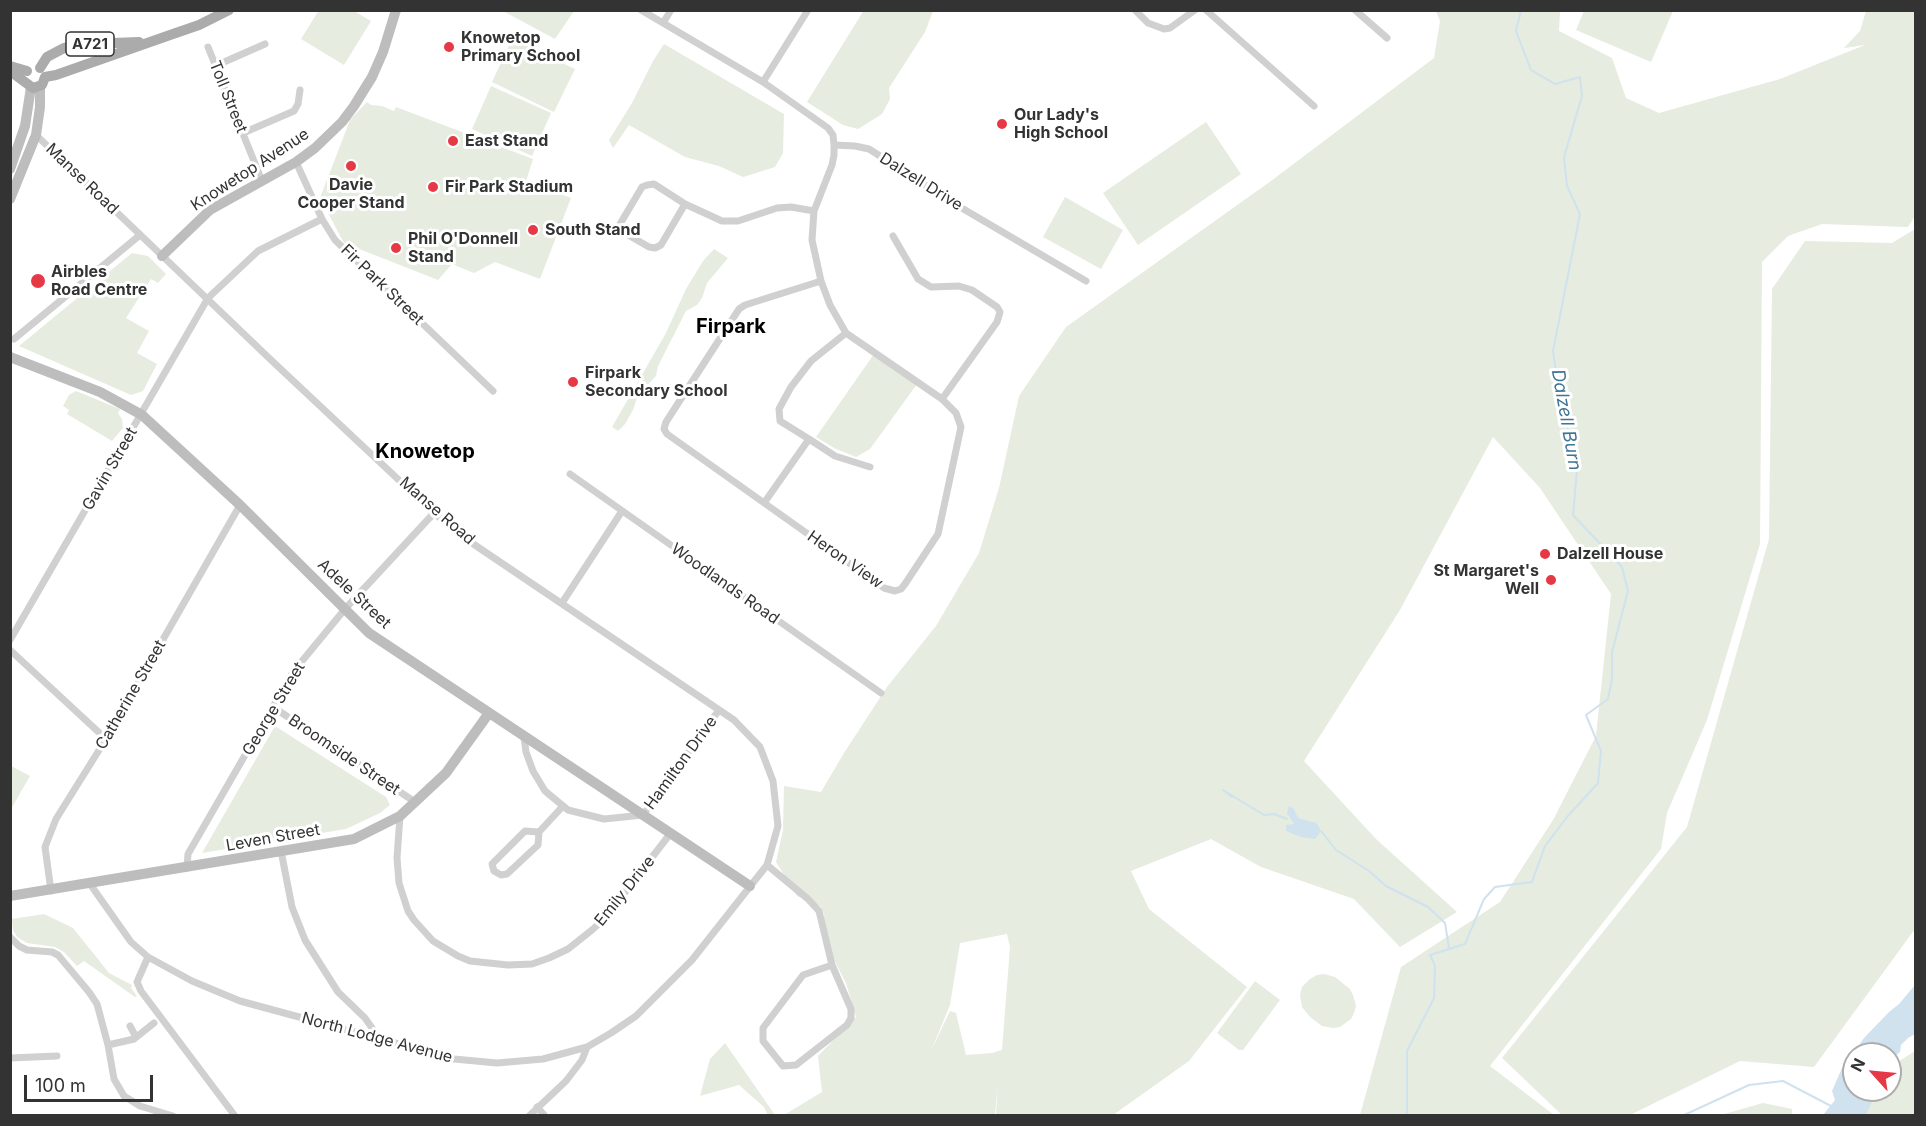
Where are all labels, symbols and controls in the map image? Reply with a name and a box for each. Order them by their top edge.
place label: Knowetop Primary School [461,28,580,66]
road number: A721 [66,32,114,56]
marker: Knowetop Primary School [442,40,456,54]
street label: Toll Street [205,58,251,136]
place label: Our Lady's High School [1014,105,1108,143]
marker: Our Lady's High School [995,117,1009,131]
street label: Knowetop Avenue [187,125,313,215]
place label: East Stand [465,131,548,151]
marker: East Stand [446,134,460,148]
street label: Manse Road [42,140,122,218]
street label: Dalzell Drive [876,149,966,215]
marker: Davie Cooper Stand [344,159,358,173]
place label: Davie Cooper Stand [297,175,405,213]
place label: Fir Park Stadium [445,177,573,197]
marker: Fir Park Stadium [426,180,440,194]
place label: South Stand [545,220,641,240]
marker: South Stand [526,223,540,237]
place label: Phil O'Donnell Stand [408,229,518,267]
street label: Fir Park Street [337,241,427,329]
marker: Phil O'Donnell Stand [389,241,403,255]
place label: Airbles Road Centre [51,262,147,300]
marker: Airbles Road Centre [29,272,47,290]
district label: Firpark [696,315,766,339]
place label: Firpark Secondary School [585,363,728,401]
water label: Dalzell Burn [1546,368,1586,472]
marker: Firpark Secondary School [566,375,580,389]
street label: Gavin Street [79,424,141,514]
district label: Knowetop [375,440,475,464]
street label: Manse Road [395,473,479,549]
street label: Heron View [804,527,886,593]
street label: Woodlands Road [667,540,783,628]
place label: Dalzell House [1557,544,1663,564]
marker: Dalzell House [1538,547,1552,561]
street label: Adele Street [313,555,395,633]
place label: St Margaret's Well [1433,561,1539,599]
marker: St Margaret's Well [1544,573,1558,587]
street label: Catherine Street [92,637,170,753]
street label: George Street [239,659,309,759]
street label: Broomside Street [285,711,403,799]
street label: Hamilton Drive [641,712,721,814]
street label: Leven Street [224,820,322,856]
street label: Emily Drive [591,852,659,930]
street label: North Lodge Avenue [299,1009,455,1067]
north arrow [1842,1042,1902,1102]
text: N [1846,1055,1869,1075]
scale bar [27,1063,156,1101]
text: 100 m [35,1075,86,1096]

